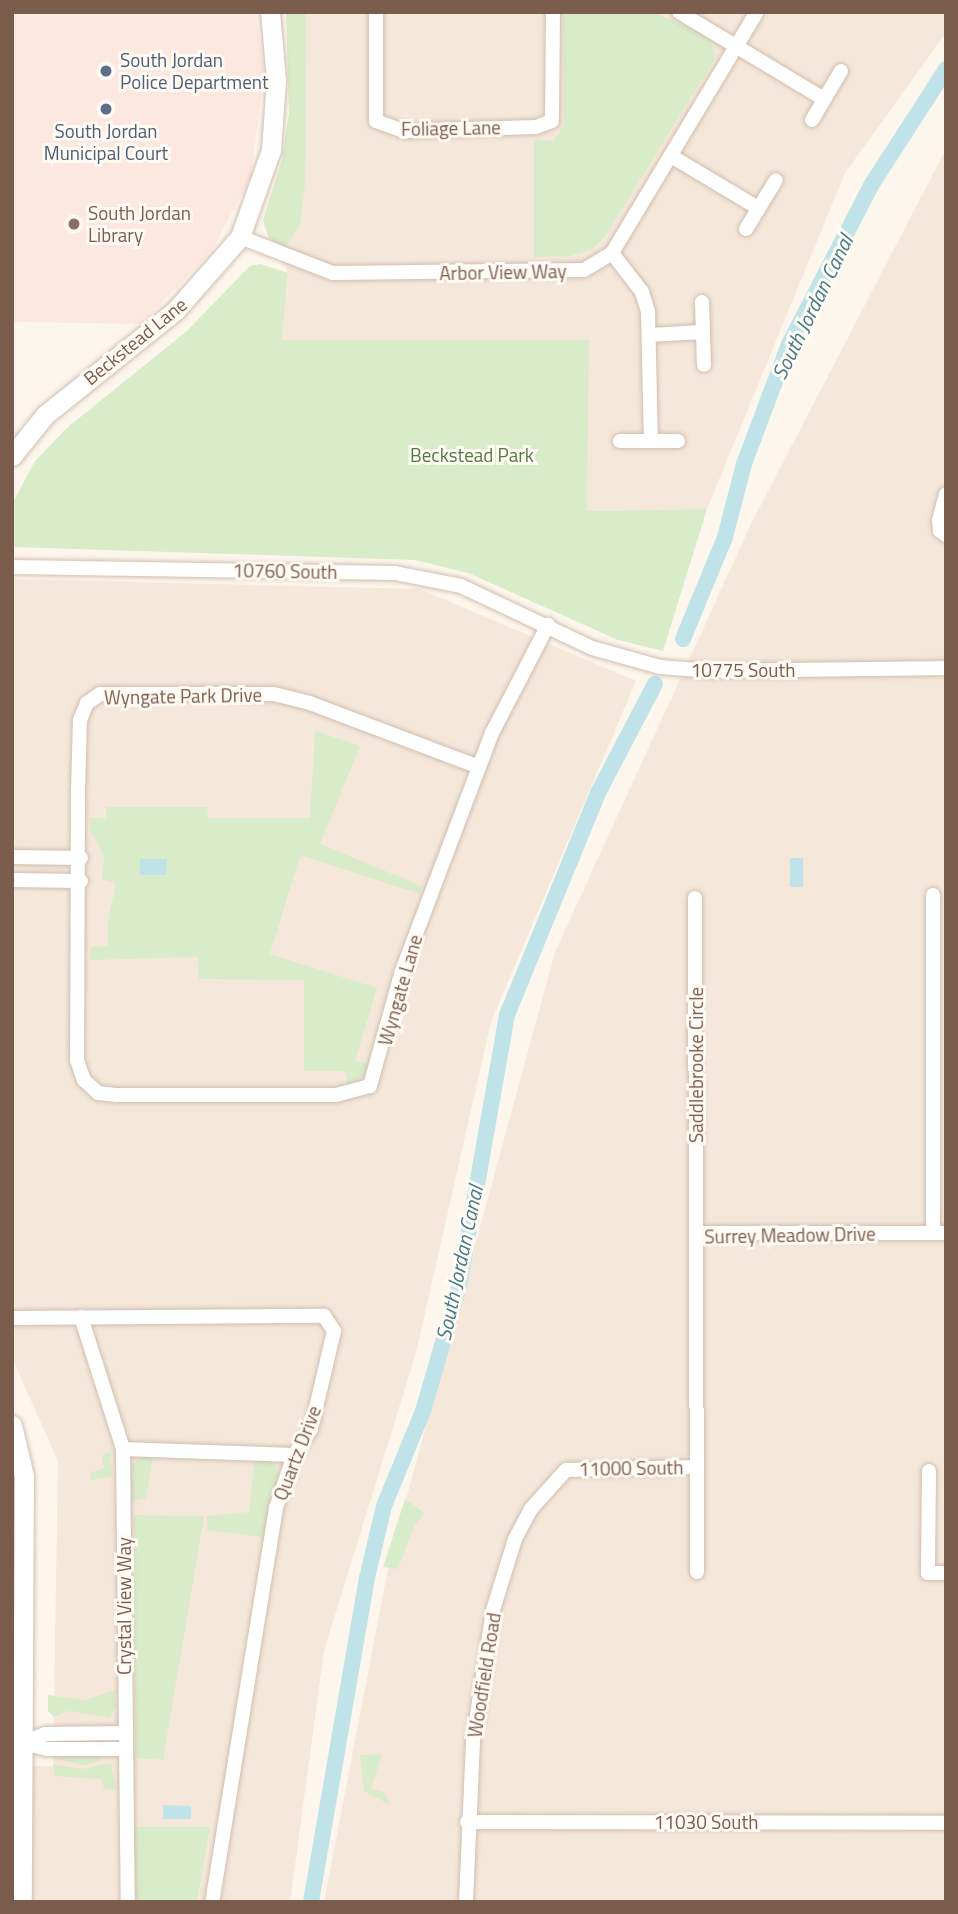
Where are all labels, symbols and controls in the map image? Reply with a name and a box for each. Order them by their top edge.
place label: South Jordan Police Department [120,49,269,93]
marker: South Jordan Police Department [98,63,114,79]
marker: South Jordan Municipal Court [98,101,114,117]
street label: Foliage Lane [401,116,501,140]
place label: South Jordan Municipal Court [44,120,168,164]
place label: South Jordan Library [88,202,191,246]
marker: South Jordan Library [66,216,82,232]
water label: South Jordan Canal [766,231,858,383]
street label: Arbor View Way [439,259,567,285]
street label: Beckstead Lane [79,293,191,389]
park label: Beckstead Park [410,444,534,466]
street label: 10760 South [232,559,338,583]
street label: 10775 South [691,659,795,681]
street label: Wyngate Park Drive [104,683,262,709]
street label: Wyngate Lane [373,932,427,1048]
street label: Saddlebrooke Circle [685,987,707,1143]
water label: South Jordan Canal [430,1183,488,1343]
street label: Surrey Meadow Drive [704,1222,876,1248]
street label: Quartz Drive [268,1402,326,1504]
street label: 11000 South [578,1456,684,1480]
street label: Crystal View Way [113,1537,135,1675]
street label: Woodfield Road [463,1611,505,1739]
street label: 11030 South [654,1811,758,1833]

